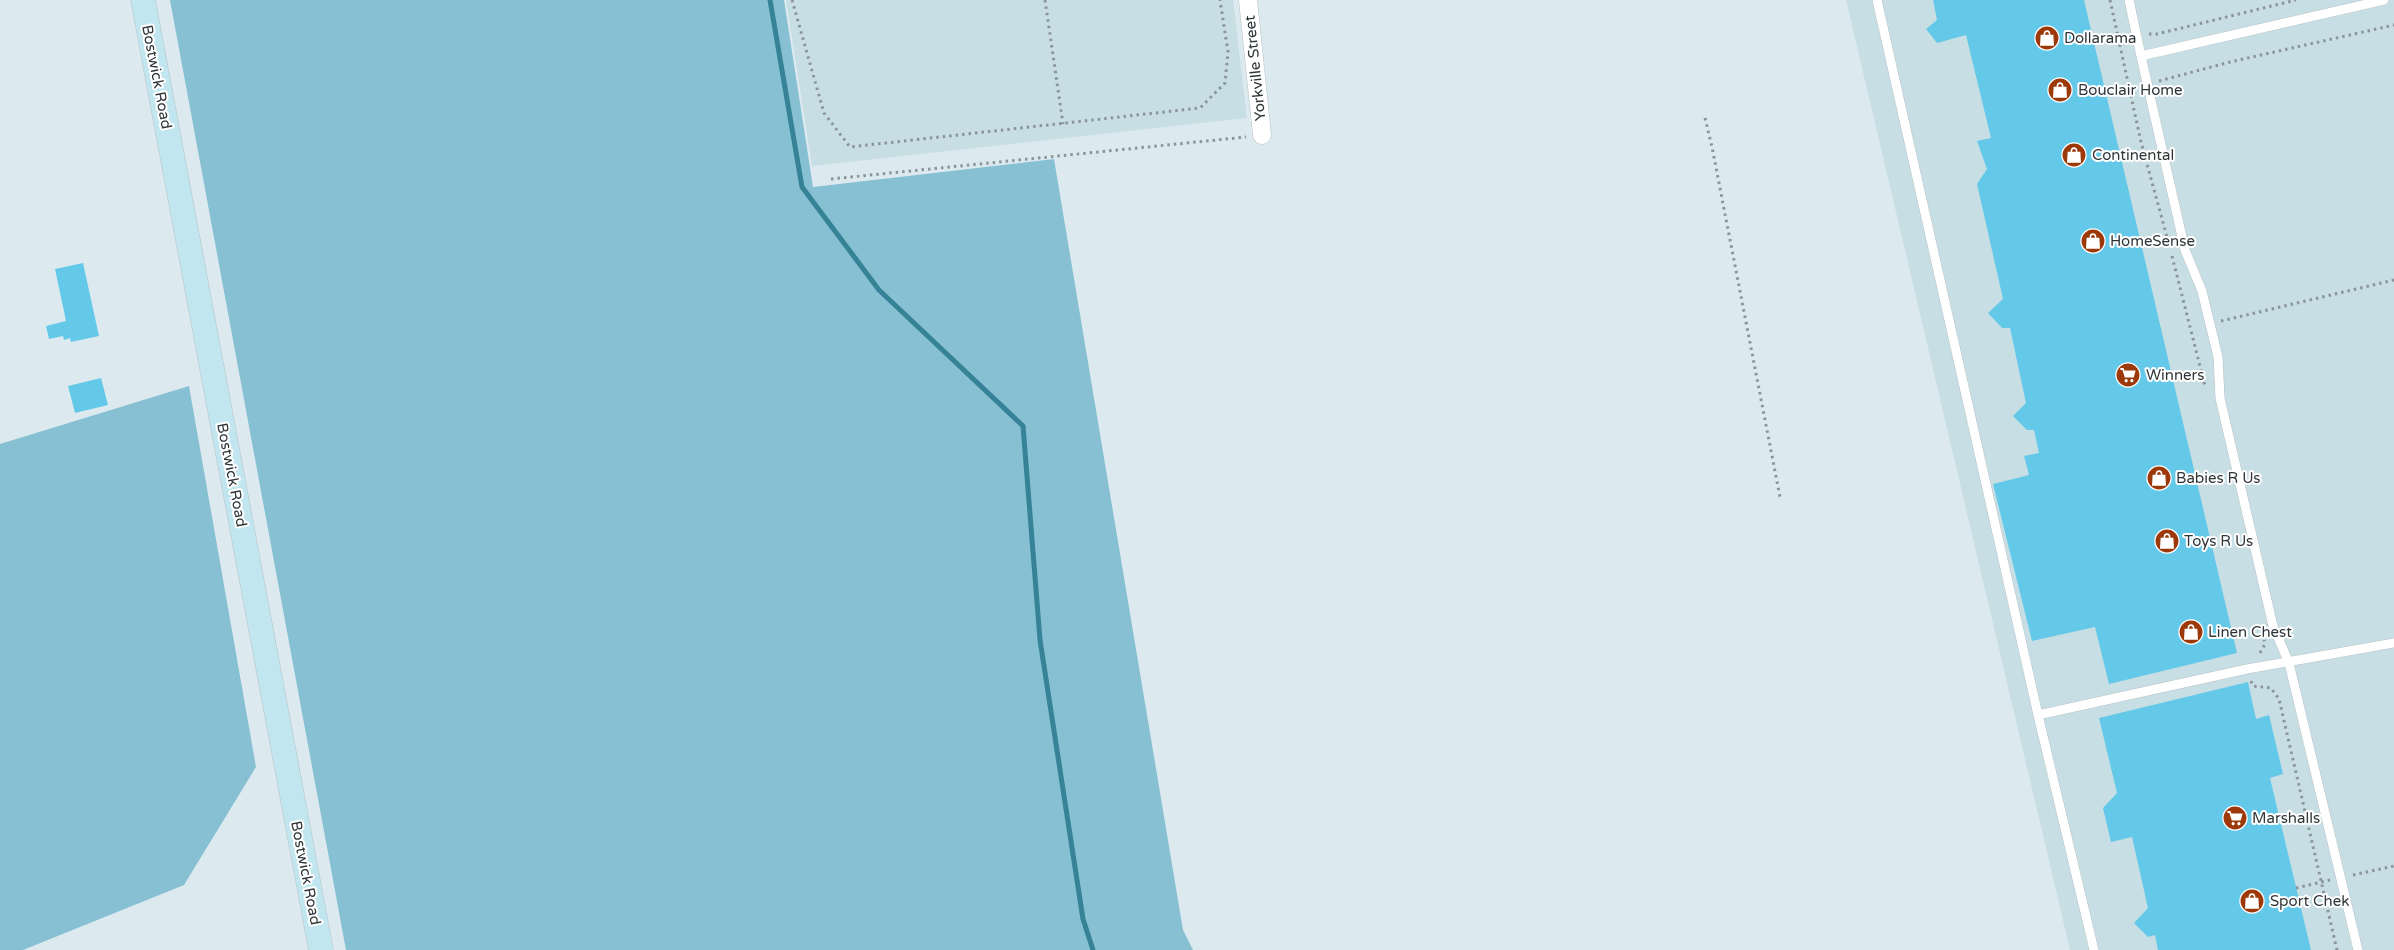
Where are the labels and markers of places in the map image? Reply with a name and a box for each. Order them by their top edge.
shop icon: Dollarama [2034,25,2060,51]
place label: Dollarama [2064,29,2136,47]
shop icon: Bouclair Home [2047,77,2073,103]
place label: Bouclair Home [2078,81,2183,99]
shop icon: Continental [2061,142,2087,168]
place label: Continental [2092,146,2174,164]
shop icon: HomeSense [2080,228,2106,254]
place label: HomeSense [2110,232,2195,250]
supermarket icon: Winners [2115,362,2141,388]
place label: Winners [2146,366,2204,384]
shop icon: Babies R Us [2146,465,2172,491]
place label: Babies R Us [2176,469,2261,487]
shop icon: Toys R Us [2154,528,2180,554]
place label: Toys R Us [2184,532,2253,550]
shop icon: Linen Chest [2178,619,2204,645]
place label: Linen Chest [2208,623,2292,641]
supermarket icon: Marshalls [2222,805,2248,831]
place label: Marshalls [2252,809,2320,827]
shop icon: Sport Chek [2239,888,2265,914]
place label: Sport Chek [2270,892,2349,910]

